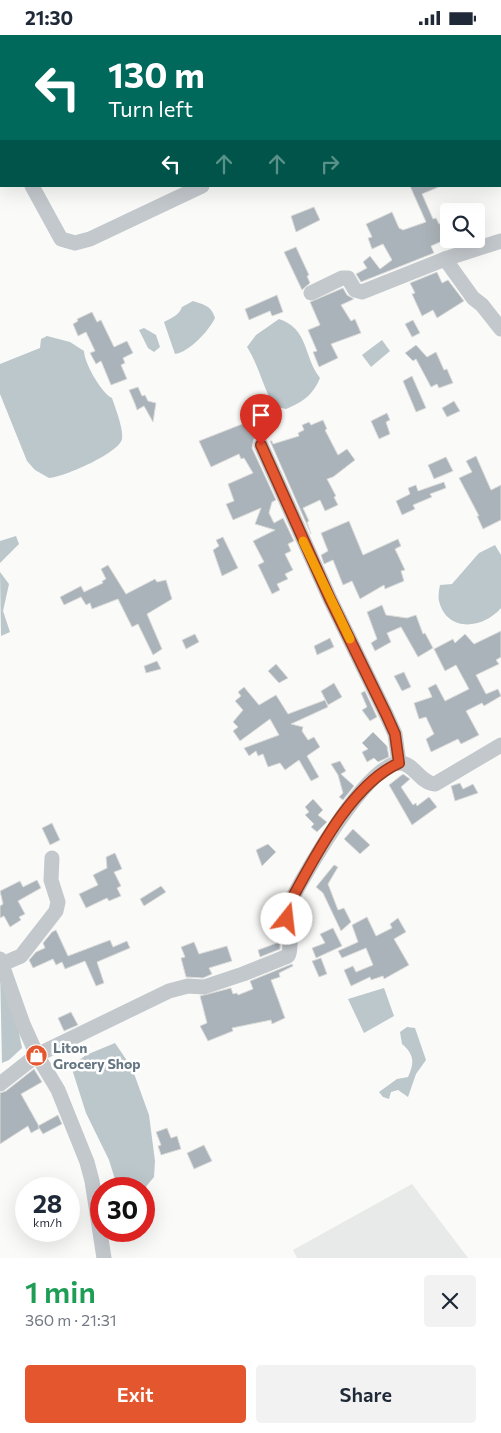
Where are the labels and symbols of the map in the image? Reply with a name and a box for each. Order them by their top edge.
pin [240,394,282,445]
position arrow [260,892,312,944]
place label: Liton Grocery Shop [53,1039,141,1072]
shop icon: Liton Grocery Shop [25,1044,49,1068]
speed limit sign: 30 [90,1177,155,1242]

